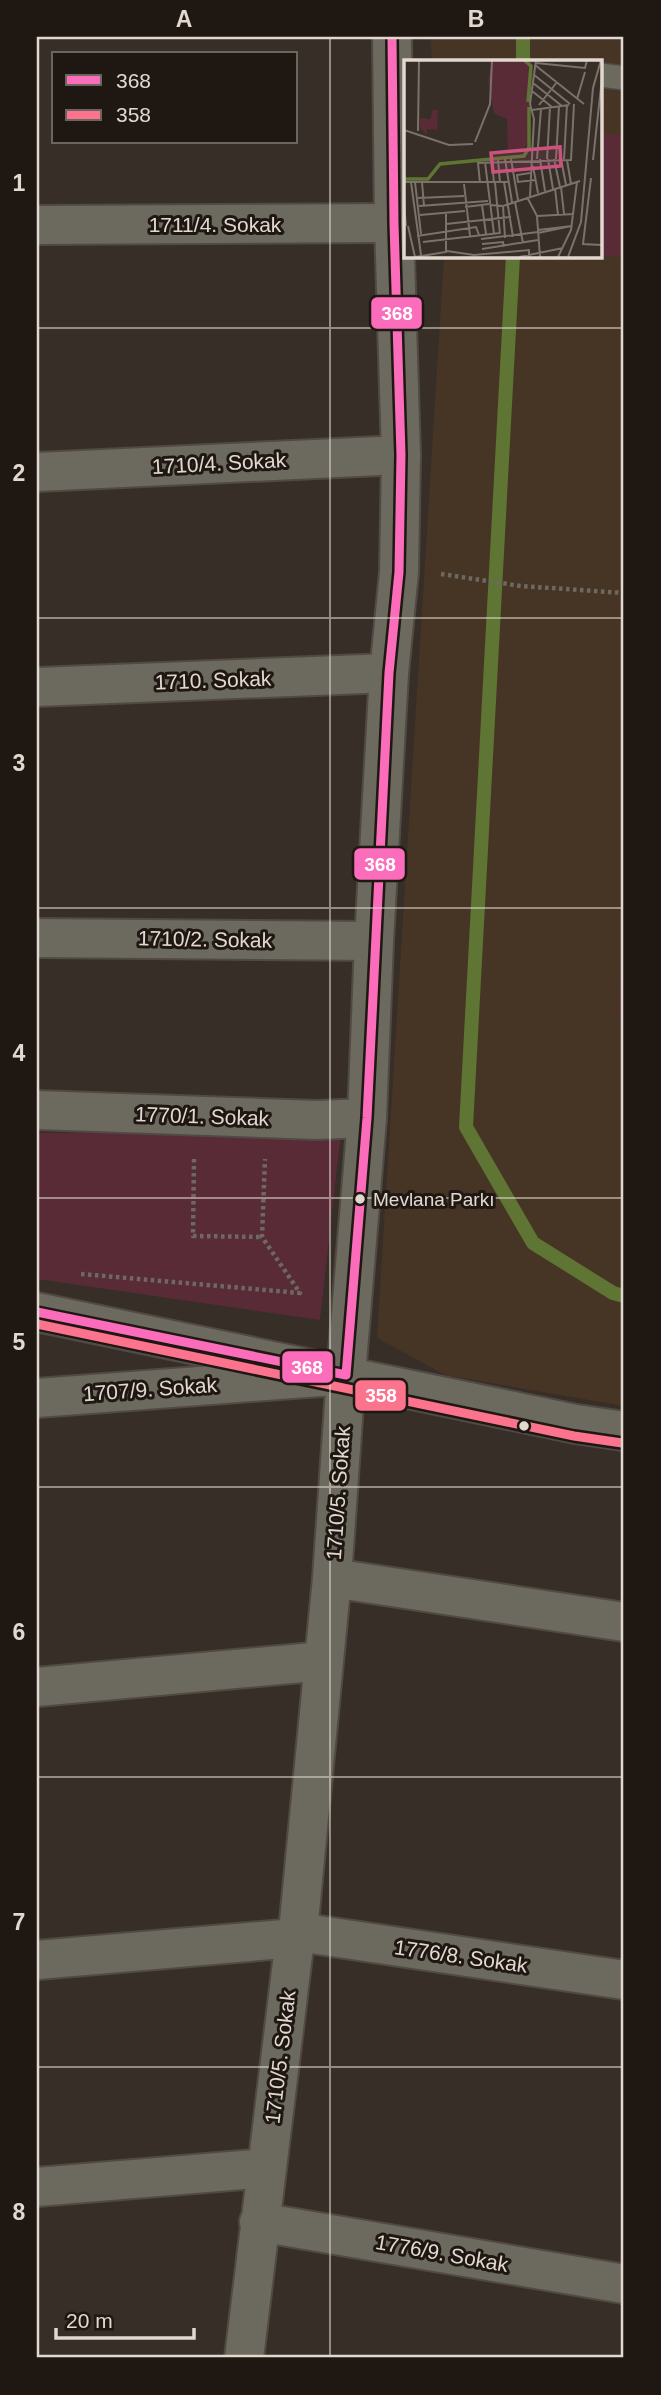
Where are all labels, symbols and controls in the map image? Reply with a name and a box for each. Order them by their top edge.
text: A [176,6,192,32]
text: B [468,6,484,32]
legend [52,52,298,144]
inset map [404,60,602,257]
text: 368 [116,69,151,92]
text: 358 [116,103,151,126]
text: 1 [13,170,26,196]
street label: 1711/4. Sokak [149,213,282,236]
line badge: 368 [370,296,423,330]
text: 368 [381,303,413,324]
street label: 1710/4. Sokak [151,448,287,478]
text: 2 [13,460,25,486]
street label: 1710. Sokak [154,666,272,694]
text: 3 [13,750,25,776]
line badge: 368 [353,847,406,881]
text: 368 [364,854,396,875]
street label: 1710/2. Sokak [138,926,273,952]
text: 4 [13,1040,26,1066]
street label: 1770/1. Sokak [135,1102,270,1130]
place label: Mevlana Parkı [373,1189,494,1210]
marker: Mevlana Parkı [353,1192,367,1206]
text: 5 [13,1329,26,1355]
line badge: 368 [281,1350,334,1384]
text: 368 [291,1357,323,1378]
street label: 1707/9. Sokak [82,1373,218,1405]
line badge: 358 [354,1379,407,1412]
text: 358 [365,1385,397,1406]
unlabelled marker [517,1419,531,1433]
street label: 1710/5. Sokak [322,1425,354,1561]
text: 6 [13,1619,25,1645]
text: 7 [13,1909,25,1935]
street label: 1776/8. Sokak [393,1935,530,1977]
street label: 1710/5. Sokak [260,1988,300,2125]
text: 8 [13,2199,26,2225]
street label: 1776/9. Sokak [374,2230,511,2276]
scale bar [56,2297,194,2341]
text: 20 m [66,2309,113,2332]

